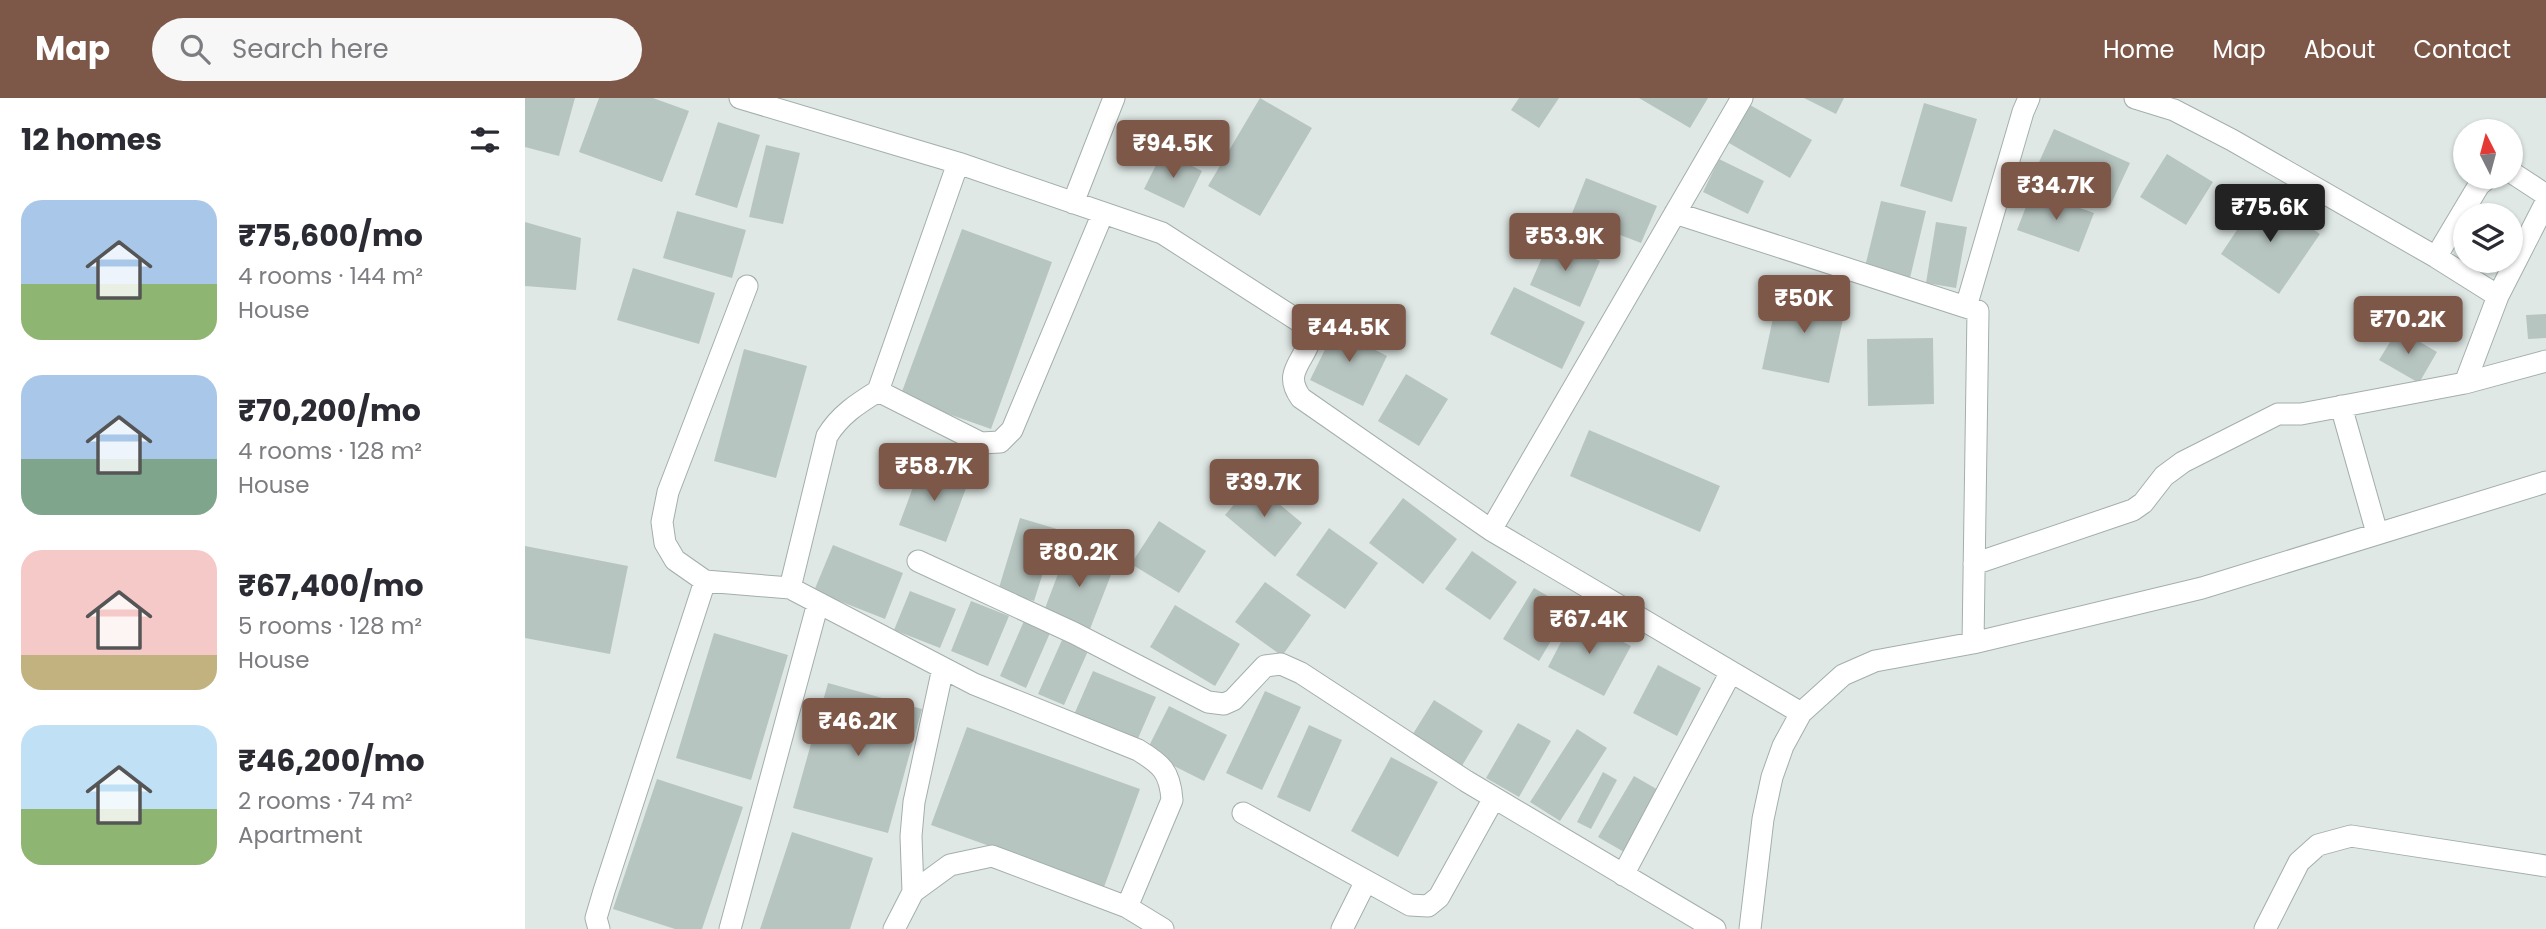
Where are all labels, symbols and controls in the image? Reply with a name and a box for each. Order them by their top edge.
search box [152,18,642,81]
text: Map [35,25,110,72]
icon: search [176,30,214,68]
text: Search here [232,31,389,67]
text: Home [2103,33,2175,66]
text: Map [2213,33,2266,66]
text: About [2304,33,2375,66]
text: Contact [2413,33,2511,66]
text: 12 homes [21,118,162,161]
north arrow [2453,119,2523,189]
map controls [2453,119,2523,273]
pin: ₹94.5K [1116,120,1230,180]
icon: filters [466,121,504,159]
text: ₹94.5K [1133,127,1213,159]
pin: ₹34.7K [1999,162,2113,222]
text: ₹34.7K [2017,169,2095,201]
pin: ₹75.6K [2213,184,2327,244]
text: ₹75.6K [2231,191,2309,223]
button: layers [2453,203,2523,273]
text: ₹75,600/mo [238,214,423,257]
pin: ₹53.9K [1508,214,1622,273]
text: ₹53.9K [1525,220,1605,252]
icon: home [77,228,161,312]
text: 4 rooms · 144 m² [238,260,423,292]
pin: ₹50K [1763,275,1845,335]
text: ₹50K [1774,282,1834,314]
text: House [238,294,310,326]
pin: ₹70.2K [2351,296,2465,356]
text: ₹70.2K [2370,303,2446,335]
pin: ₹44.5K [1292,304,1406,364]
text: ₹44.5K [1308,311,1390,343]
text: ₹70,200/mo [238,389,421,432]
icon: home [77,403,161,487]
text: 4 rooms · 128 m² [238,435,422,467]
pin: ₹58.7K [877,444,991,503]
text: ₹58.7K [895,450,973,482]
pin: ₹39.7K [1207,460,1321,519]
text: ₹39.7K [1226,466,1302,498]
text: House [238,469,310,501]
pin: ₹80.2K [1022,530,1136,589]
text: ₹80.2K [1039,536,1119,568]
text: ₹67,400/mo [238,564,424,607]
icon: home [77,578,161,662]
pin: ₹67.4K [1532,596,1646,656]
text: ₹67.4K [1550,603,1628,635]
text: 5 rooms · 128 m² [238,610,422,642]
text: House [238,644,310,676]
pin: ₹46.2K [801,698,915,758]
text: ₹46.2K [818,705,898,737]
text: ₹46,200/mo [238,739,425,782]
icon: home [77,753,161,837]
text: 2 rooms · 74 m² [238,785,413,817]
text: Apartment [238,819,363,851]

